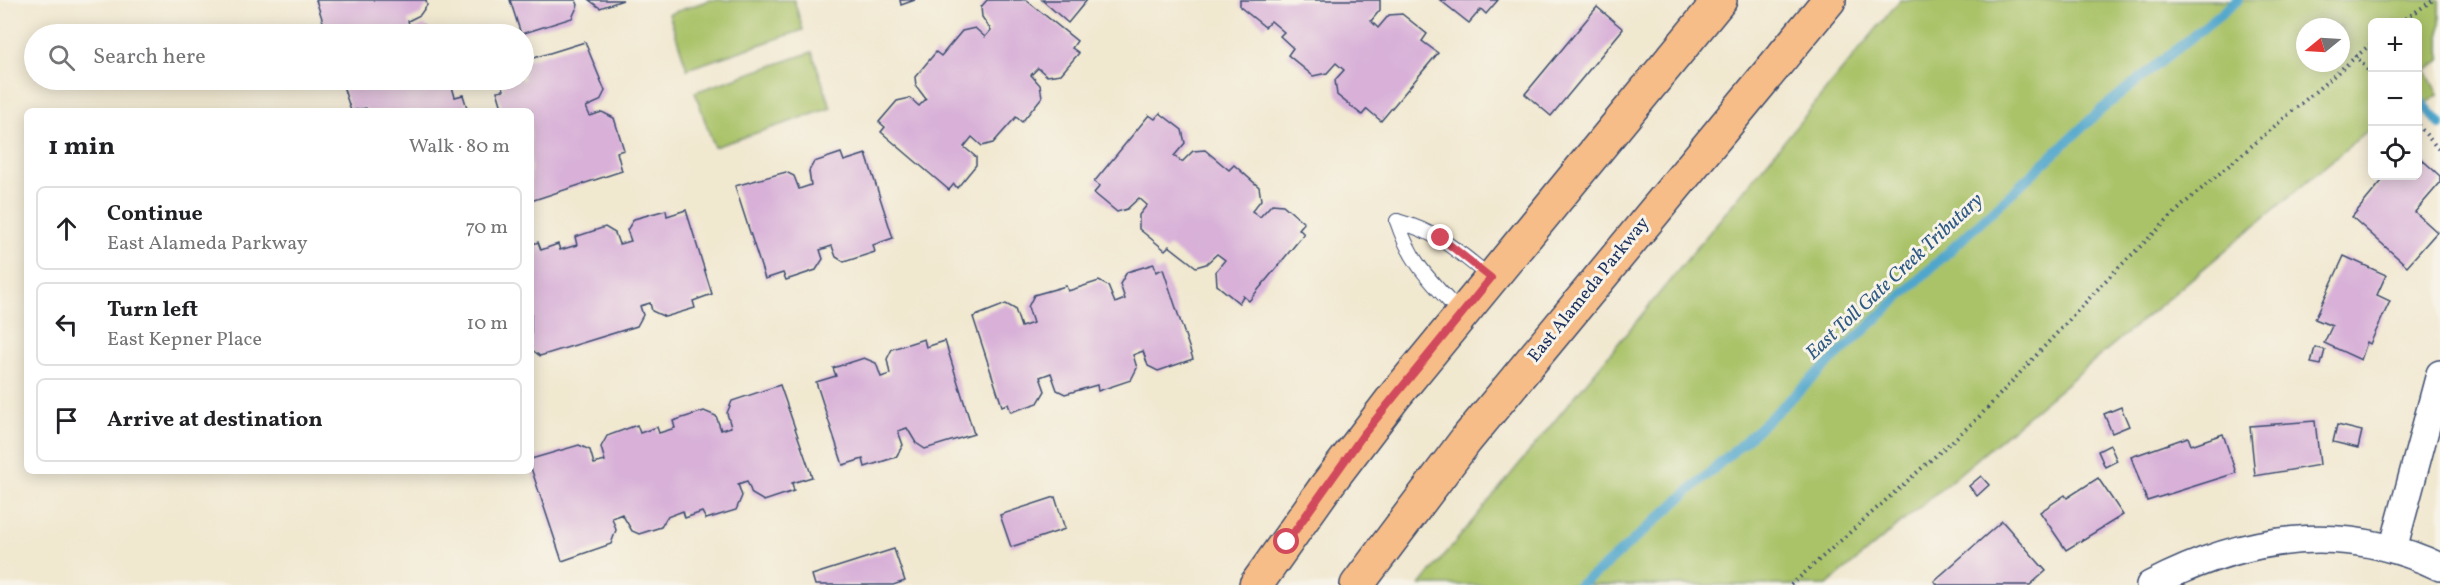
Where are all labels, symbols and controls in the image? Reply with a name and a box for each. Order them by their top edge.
north arrow [2296,18,2350,72]
map controls [2368,18,2422,180]
button: + [2368,18,2422,72]
search box [24,24,534,90]
icon: search [45,41,78,74]
text: Search here [93,42,206,73]
button: − [2368,72,2422,126]
button: locate [2368,126,2422,180]
text: 1 min [48,129,115,165]
text: Walk · 80 m [409,133,510,161]
water label: East Toll Gate Creek Tributary [1800,187,1990,367]
text: Continue [107,199,203,230]
icon: ahead [50,212,83,245]
street label: East Alameda Parkway [1522,212,1656,368]
text: 70 m [465,214,508,242]
route end [1427,224,1453,250]
text: East Alameda Parkway [107,230,308,258]
text: Turn left [107,295,198,326]
icon: left [50,308,83,341]
text: 10 m [467,310,508,338]
text: East Kepner Place [107,326,262,354]
icon: arrive [50,404,83,437]
text: Arrive at destination [107,405,323,436]
route start [1273,528,1299,554]

